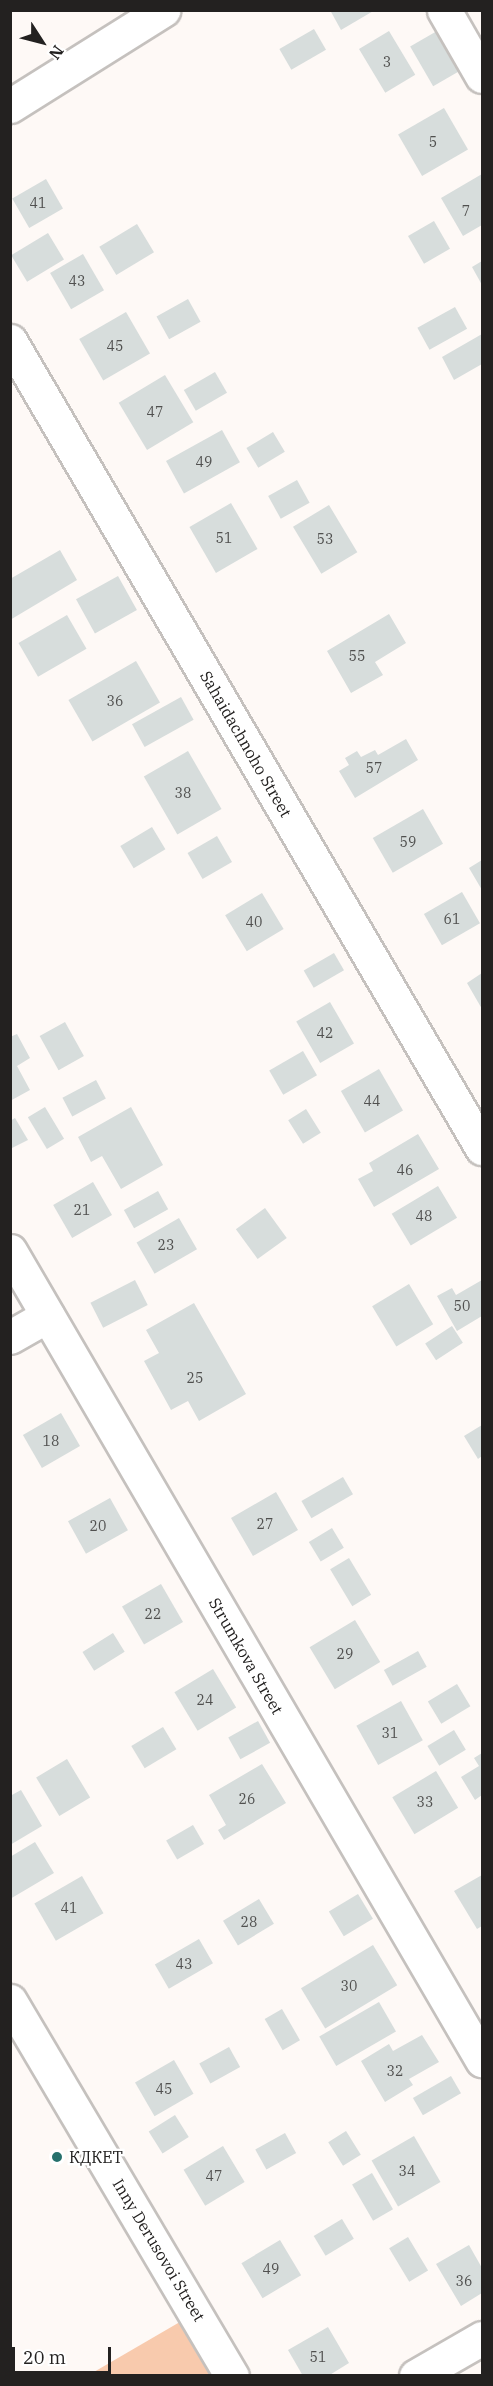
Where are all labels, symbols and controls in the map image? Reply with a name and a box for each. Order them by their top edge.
north arrow [12,12,72,72]
text: N [45,42,68,64]
house number: 3 [383,54,391,70]
house number: 5 [429,134,437,150]
house number: 41 [30,195,46,211]
house number: 7 [462,203,470,219]
house number: 43 [69,273,85,289]
house number: 45 [107,338,123,354]
house number: 47 [147,404,163,420]
house number: 49 [196,454,212,470]
house number: 51 [216,530,232,546]
house number: 53 [317,531,333,547]
house number: 55 [349,648,365,664]
street label: Sahaidachnoho Street [196,668,296,820]
house number: 36 [107,693,123,709]
house number: 57 [366,760,382,776]
house number: 38 [175,785,191,801]
house number: 59 [400,834,416,850]
house number: 61 [444,911,460,927]
house number: 40 [246,914,262,930]
house number: 42 [317,1025,333,1041]
house number: 44 [364,1093,380,1109]
house number: 46 [397,1162,413,1178]
house number: 21 [74,1202,90,1218]
house number: 48 [416,1208,432,1224]
house number: 23 [158,1237,174,1253]
house number: 50 [454,1298,470,1314]
house number: 25 [187,1370,203,1386]
house number: 18 [43,1433,59,1449]
house number: 27 [257,1516,273,1532]
house number: 20 [90,1518,106,1534]
street label: Strumkova Street [205,1594,287,1718]
house number: 22 [145,1606,161,1622]
house number: 29 [337,1646,353,1662]
house number: 24 [197,1692,213,1708]
house number: 31 [382,1725,398,1741]
house number: 26 [239,1791,255,1807]
house number: 33 [417,1794,433,1810]
house number: 41 [61,1900,77,1916]
house number: 28 [241,1914,257,1930]
house number: 43 [176,1956,192,1972]
house number: 30 [341,1978,357,1994]
house number: 32 [387,2063,403,2079]
house number: 45 [156,2081,172,2097]
place label: КДКЕТ [69,2147,123,2167]
marker: КДКЕТ [50,2150,64,2164]
house number: 34 [399,2163,415,2179]
house number: 47 [206,2168,222,2184]
street label: Inny Derusovoi Street [109,2175,209,2325]
house number: 49 [263,2261,279,2277]
house number: 36 [456,2273,472,2289]
scale bar [15,2335,114,2373]
text: 20 m [23,2346,66,2369]
house number: 51 [310,2349,326,2365]

